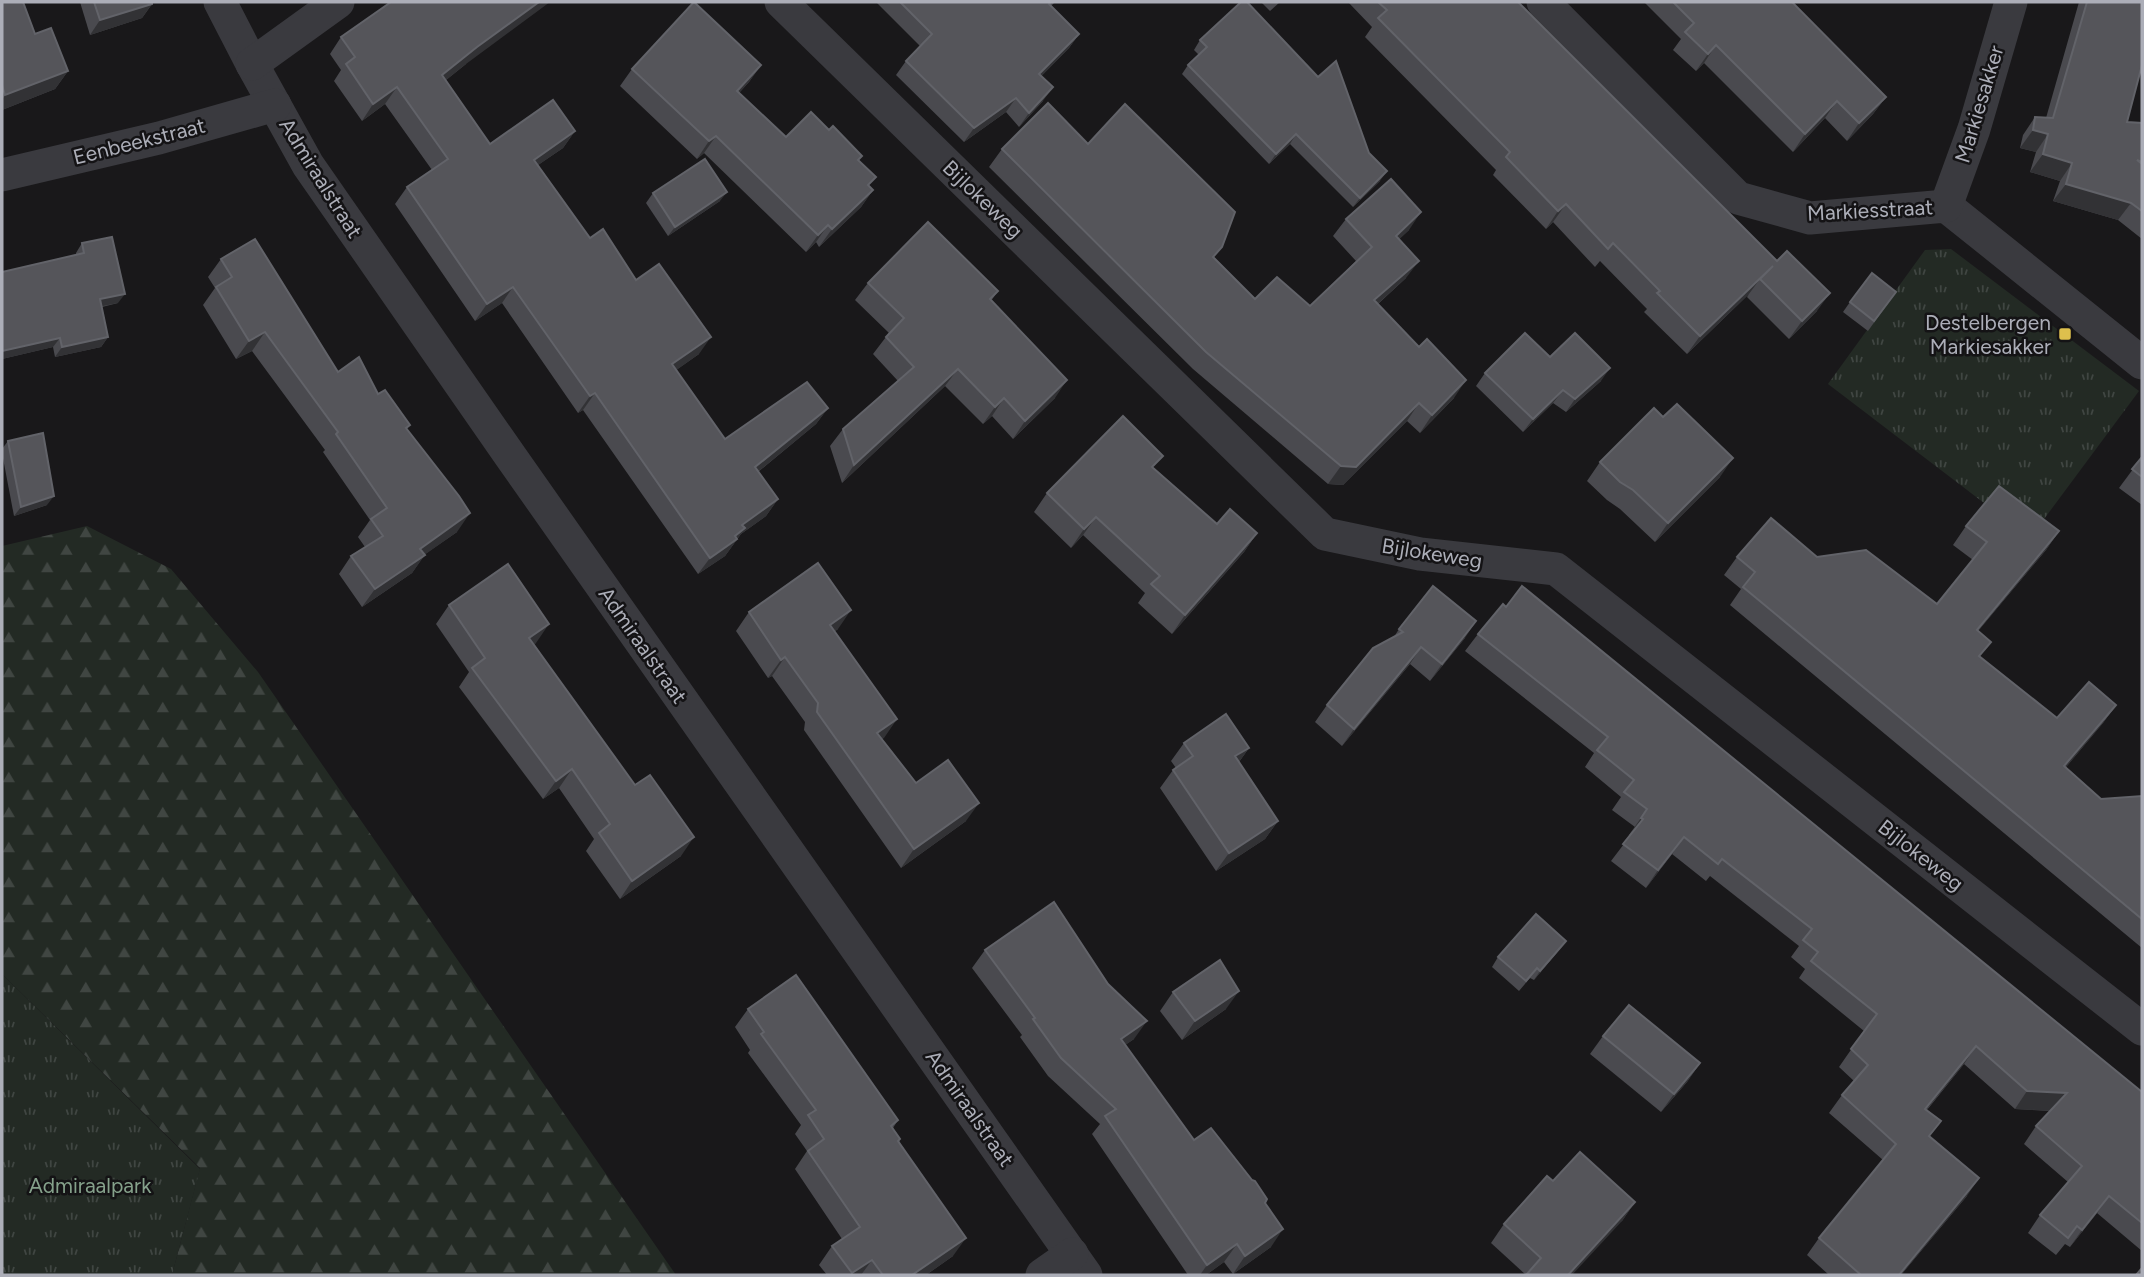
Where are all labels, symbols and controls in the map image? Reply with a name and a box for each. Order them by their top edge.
street label: Markiesakker [1949,42,2009,166]
street label: Eenbeekstraat [70,113,208,169]
street label: Admiraalstraat [274,114,368,243]
street label: Bijlokeweg [938,155,1028,243]
street label: Markiesstraat [1806,194,1934,226]
place label: Destelbergen Markiesakker [1925,310,2051,359]
marker: Destelbergen Markiesakker [2057,326,2073,342]
street label: Bijlokeweg [1380,533,1484,573]
street label: Admiraalstraat [594,582,692,708]
street label: Bijlokeweg [1873,814,1969,896]
street label: Admiraalstraat [921,1045,1019,1171]
park label: Admiraalpark [29,1173,152,1198]

